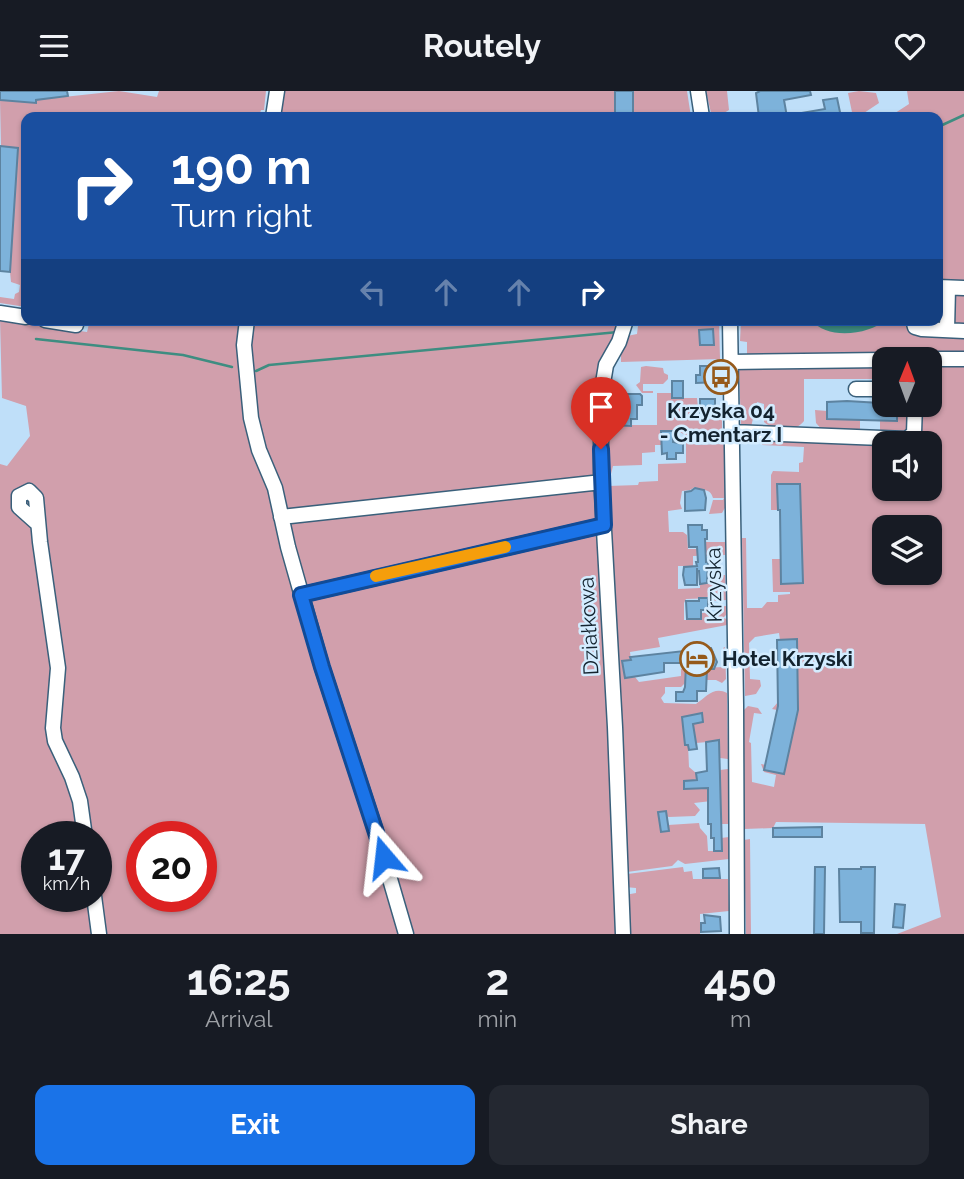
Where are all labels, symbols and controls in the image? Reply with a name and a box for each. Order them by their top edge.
icon: menu [35,27,73,65]
text: Routely [423,27,541,64]
icon: heart [891,27,929,65]
text: 190 m [171,138,312,195]
icon: right [56,140,147,231]
text: Turn right [171,197,312,234]
icon: left [354,273,392,311]
icon: ahead [427,273,465,311]
icon: ahead [500,273,538,311]
icon: right [573,273,611,311]
north arrow [872,347,942,417]
map controls [872,347,942,585]
bus stop icon: Krzyska 04 - Cmentarz I [702,358,740,396]
pin [571,377,631,449]
icon: arrive [582,388,620,426]
place label: Krzyska 04 - Cmentarz I [660,398,782,447]
button: sound [872,431,942,501]
button: layers [872,515,942,585]
street label: Krzyska [700,547,727,623]
street label: Działkowa [573,576,604,676]
hotel icon: Hotel Krzyski [678,640,716,678]
place label: Hotel Krzyski [722,646,853,671]
position arrow [347,820,421,894]
speed limit sign: 20 [126,821,217,912]
text: 17 [48,837,85,878]
text: km/h [43,873,90,894]
text: 16:25 [187,956,291,1005]
text: 2 [485,956,509,1005]
text: 450 [704,956,777,1005]
text: Arrival [205,1005,272,1032]
text: min [477,1005,517,1032]
text: m [730,1005,751,1032]
button: Exit [35,1085,475,1165]
button: Share [489,1085,929,1165]

